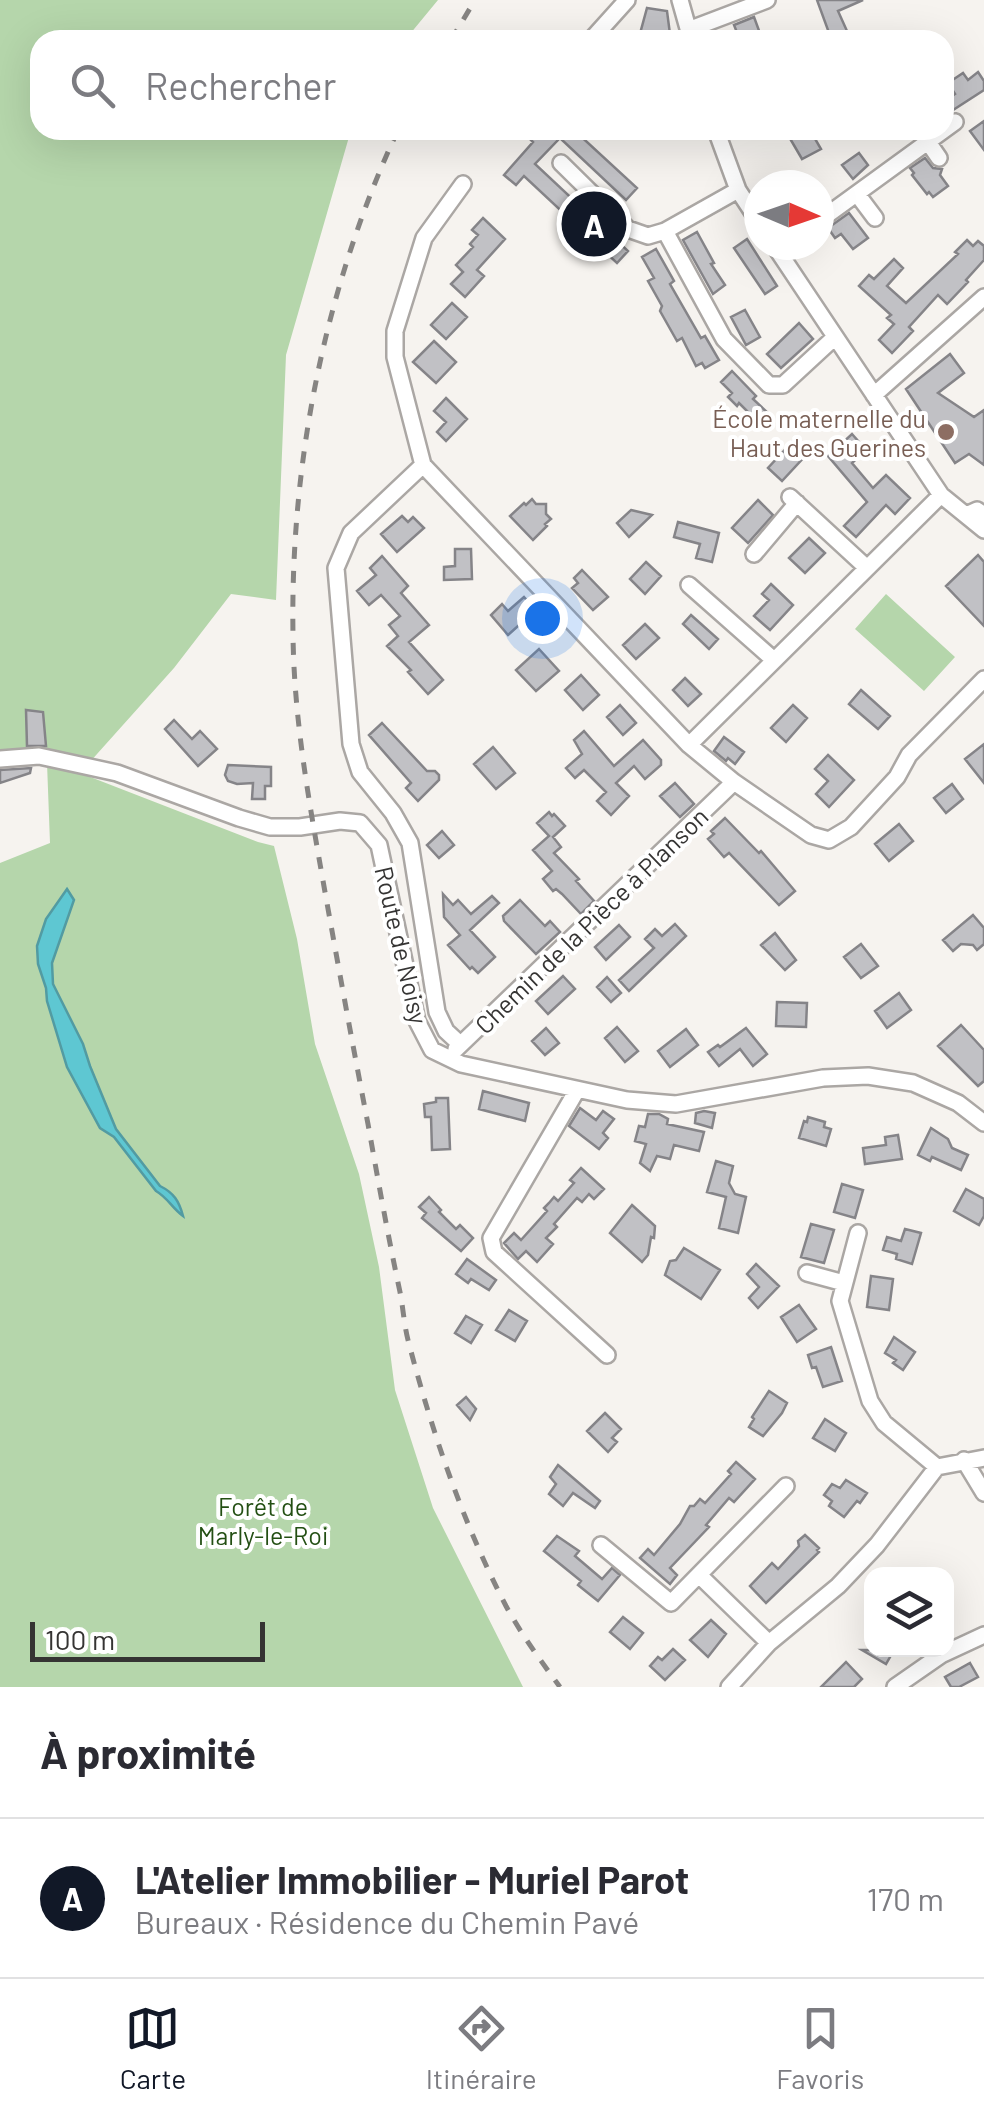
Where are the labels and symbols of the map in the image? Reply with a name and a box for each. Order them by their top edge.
north arrow [744,170,834,260]
pin: A [562,186,626,262]
place label: École maternelle du Haut des Guerines [712,403,926,462]
marker: École maternelle du Haut des Guerines [935,421,957,443]
your location [517,593,568,644]
street label: Chemin de la Pièce à Planson [468,801,714,1039]
street label: Route de Noisy [369,863,435,1027]
park label: Forêt de Marly-le-Roi [198,1491,328,1550]
scale bar [30,1617,265,1662]

